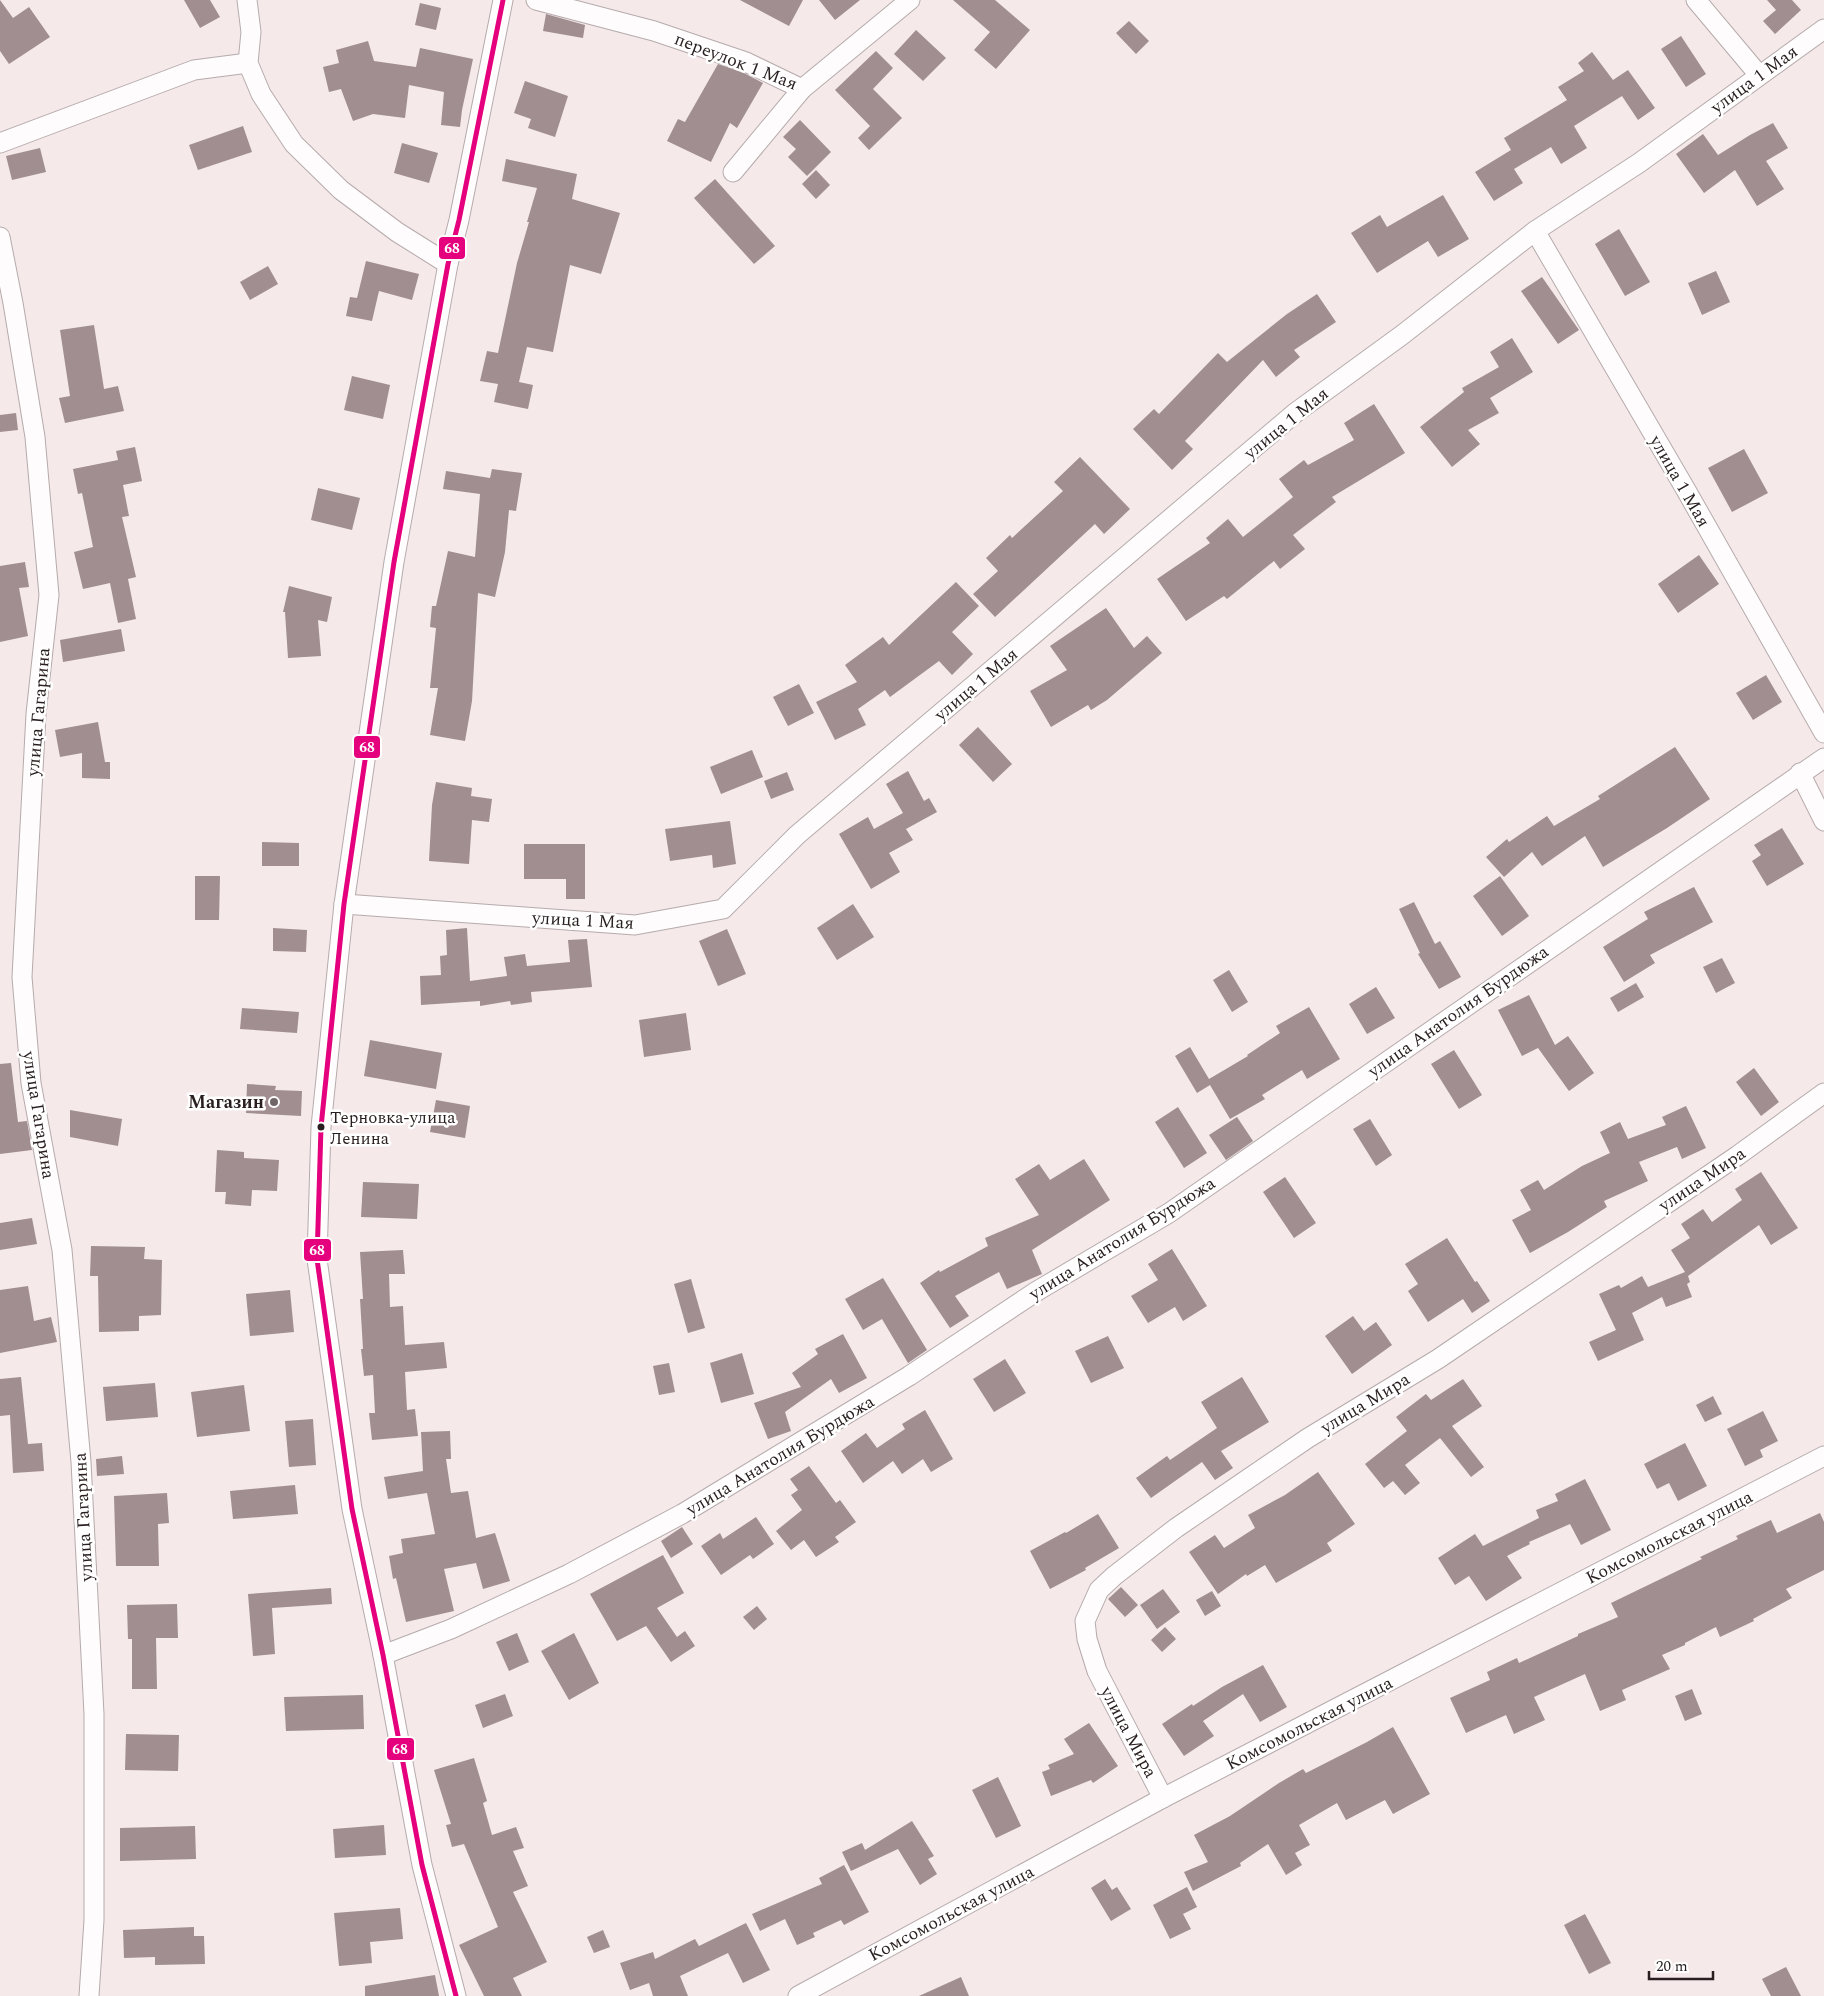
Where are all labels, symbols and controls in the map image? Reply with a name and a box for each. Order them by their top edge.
street label: переулок 1 Мая [670,26,801,97]
street label: улица 1 Мая [1704,38,1804,121]
line badge: 68 [438,236,466,260]
text: 68 [444,238,460,259]
street label: улица 1 Мая [1237,381,1335,467]
street label: улица 1 Мая [1642,429,1717,532]
street label: улица 1 Мая [928,641,1024,728]
street label: улица Гагарина [19,646,58,779]
line badge: 68 [353,735,381,759]
text: 68 [359,737,375,758]
street label: улица 1 Мая [530,904,635,937]
street label: улица Анатолия Бурдюжа [1361,938,1554,1085]
street label: улица Гагарина [15,1048,62,1181]
place label: Магазин [188,1089,264,1116]
marker: Магазин [268,1096,280,1108]
place label: Терновка-улица Ленина [330,1105,456,1152]
marker: Терновка-улица Ленина [316,1122,326,1132]
street label: улица Мира [1652,1140,1752,1219]
street label: улица Анатолия Бурдюжа [1023,1170,1221,1308]
line badge: 68 [303,1238,332,1262]
text: 68 [309,1240,325,1261]
street label: улица Мира [1314,1366,1415,1441]
street label: улица Анатолия Бурдюжа [680,1388,880,1523]
street label: улица Гагарина [67,1452,100,1583]
street label: Комсомольская улица [1581,1484,1758,1591]
street label: Комсомольская улица [1221,1670,1398,1777]
street label: улица Мира [1093,1681,1164,1783]
line badge: 68 [386,1737,415,1761]
text: 68 [392,1739,408,1760]
street label: Комсомольская улица [864,1858,1039,1969]
scale bar [1649,1948,1713,1980]
text: 20 m [1656,1955,1688,1978]

